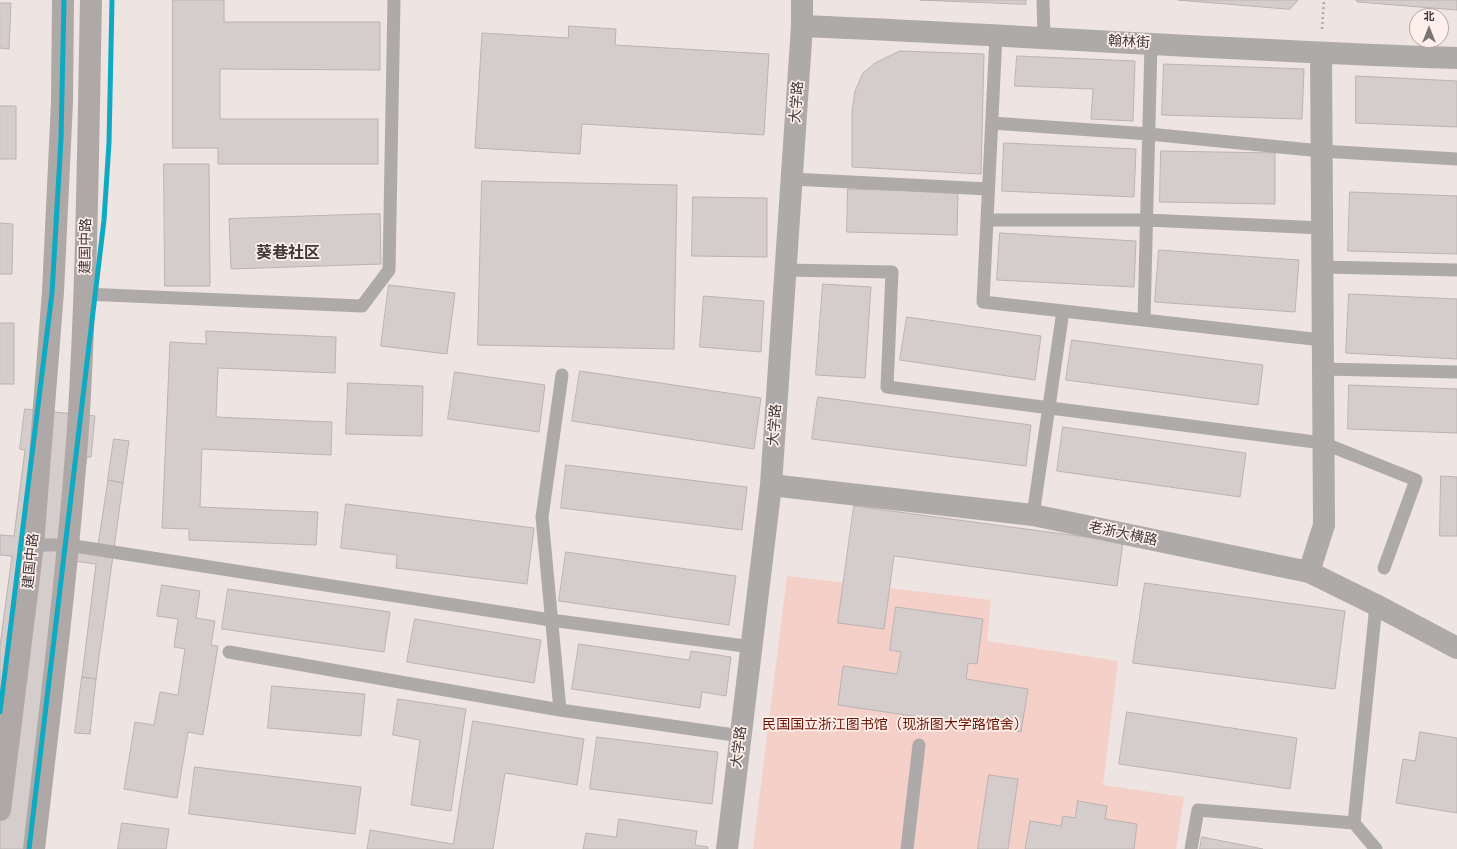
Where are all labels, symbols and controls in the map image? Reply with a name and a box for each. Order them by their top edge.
north arrow [1409,8,1449,48]
text: 北 [1424,10,1435,23]
street label: 翰林街 [1108,33,1150,51]
street label: 大学路 [787,80,807,124]
street label: 建国中路 [77,218,95,274]
district label: 葵巷社区 [256,243,320,263]
street label: 大学路 [765,403,785,447]
street label: 老浙大横路 [1087,519,1159,549]
street label: 建国中路 [20,532,42,590]
park label: 民国国立浙江图书馆（现浙图大学路馆舍） [762,717,1028,733]
street label: 大学路 [728,725,750,769]

